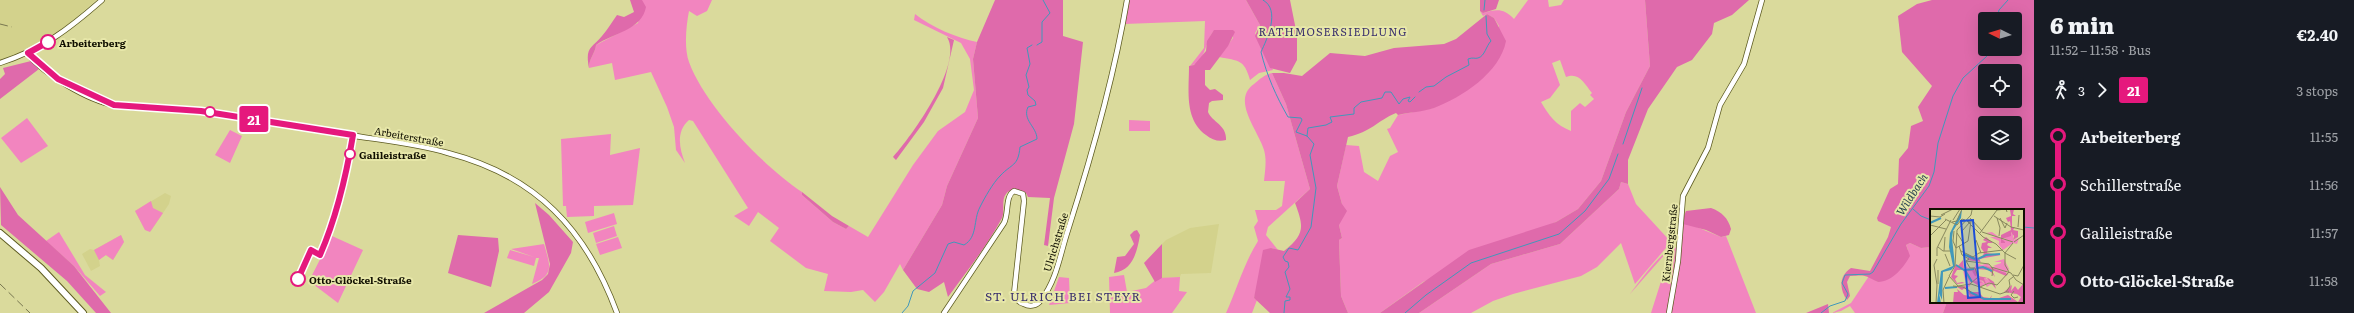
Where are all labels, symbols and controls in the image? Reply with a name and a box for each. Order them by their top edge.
text: 6 min [2050,8,2114,41]
north arrow [1978,12,2022,56]
map controls [1978,12,2022,160]
district label: RATHMOSERSIEDLUNG [1258,23,1408,39]
text: €2.40 [2297,23,2338,46]
marker: Arbeiterberg [40,34,56,50]
place label: Arbeiterberg [59,35,127,50]
text: 11:52 – 11:58 · Bus [2050,40,2151,59]
button: locate [1978,64,2022,108]
icon: walk [2050,79,2072,101]
icon: forward [2091,79,2113,101]
text: 21 [2127,80,2140,100]
text: 3 [2078,81,2085,100]
text: 3 stops [2296,81,2338,100]
unlabelled marker [204,106,216,118]
line badge: 21 [236,106,272,132]
text: 21 [247,109,261,129]
button: layers [1978,116,2022,160]
street label: Arbeiterstraße [373,123,445,149]
text: Arbeiterberg [2080,125,2180,148]
text: 11:55 [2310,127,2338,146]
place label: Galileistraße [359,147,427,162]
marker: Galileistraße [344,148,356,160]
water label: Wildbach [1891,169,1931,218]
text: Schillerstraße [2080,173,2181,196]
text: 11:56 [2310,175,2338,194]
street label: Kiernbergstraße [1657,203,1681,283]
inset map [1930,209,2024,303]
street label: Ulrichstraße [1039,211,1071,273]
text: Galileistraße [2080,221,2173,244]
text: 11:57 [2310,223,2338,242]
text: Otto-Glöckel-Straße [2080,269,2234,292]
marker: Otto-Glöckel-Straße [290,271,306,287]
text: 11:58 [2309,271,2338,290]
place label: Otto-Glöckel-Straße [309,272,412,287]
district label: ST. ULRICH BEI STEYR [985,287,1141,305]

